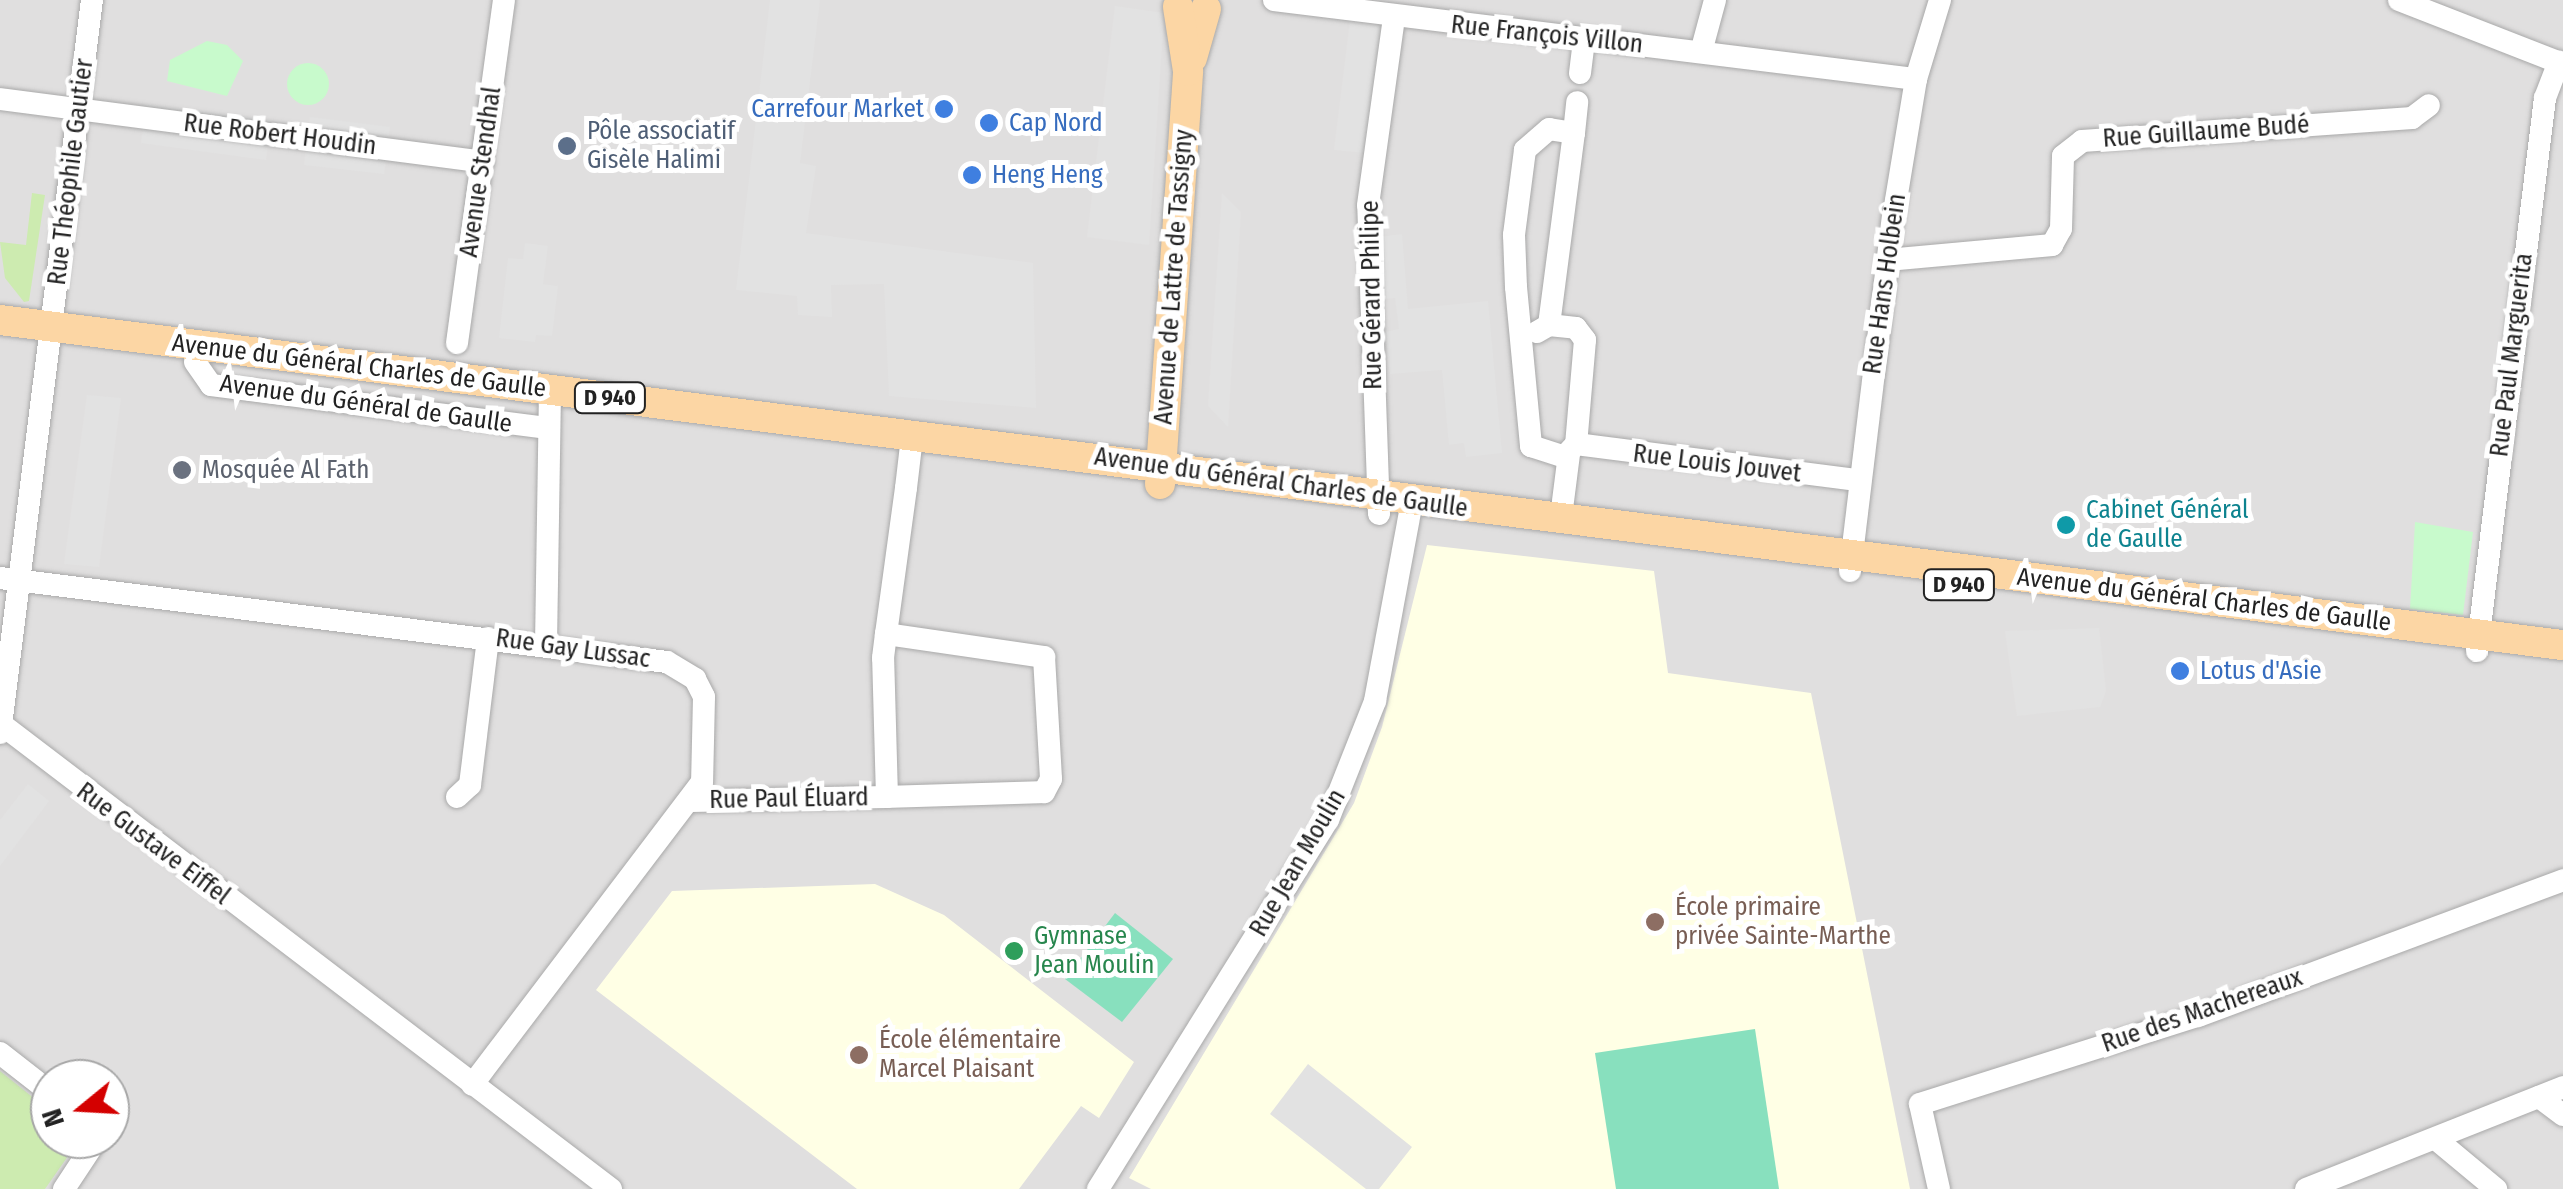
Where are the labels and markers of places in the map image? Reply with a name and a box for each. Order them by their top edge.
place label: Carrefour Market [751,94,924,124]
marker: Carrefour Market [933,98,955,120]
place label: Cap Nord [1009,108,1103,138]
marker: Cap Nord [978,112,1000,134]
place label: Pôle associatif Gisèle Halimi [587,117,735,176]
marker: Pôle associatif Gisèle Halimi [556,135,578,157]
place label: Heng Heng [992,160,1103,190]
marker: Heng Heng [961,164,983,186]
place label: Mosquée Al Fath [202,455,369,485]
marker: Mosquée Al Fath [171,459,193,481]
place label: Cabinet Général de Gaulle [2086,496,2249,555]
marker: Cabinet Général de Gaulle [2055,514,2077,536]
place label: Lotus d'Asie [2200,656,2322,686]
marker: Lotus d'Asie [2169,660,2191,682]
place label: École primaire privée Sainte-Marthe [1675,893,1891,952]
marker: École primaire privée Sainte-Marthe [1644,911,1666,933]
place label: Gymnase Jean Moulin [1034,922,1154,981]
marker: Gymnase Jean Moulin [1003,940,1025,962]
place label: École élémentaire Marcel Plaisant [879,1026,1061,1085]
marker: École élémentaire Marcel Plaisant [848,1044,870,1066]

